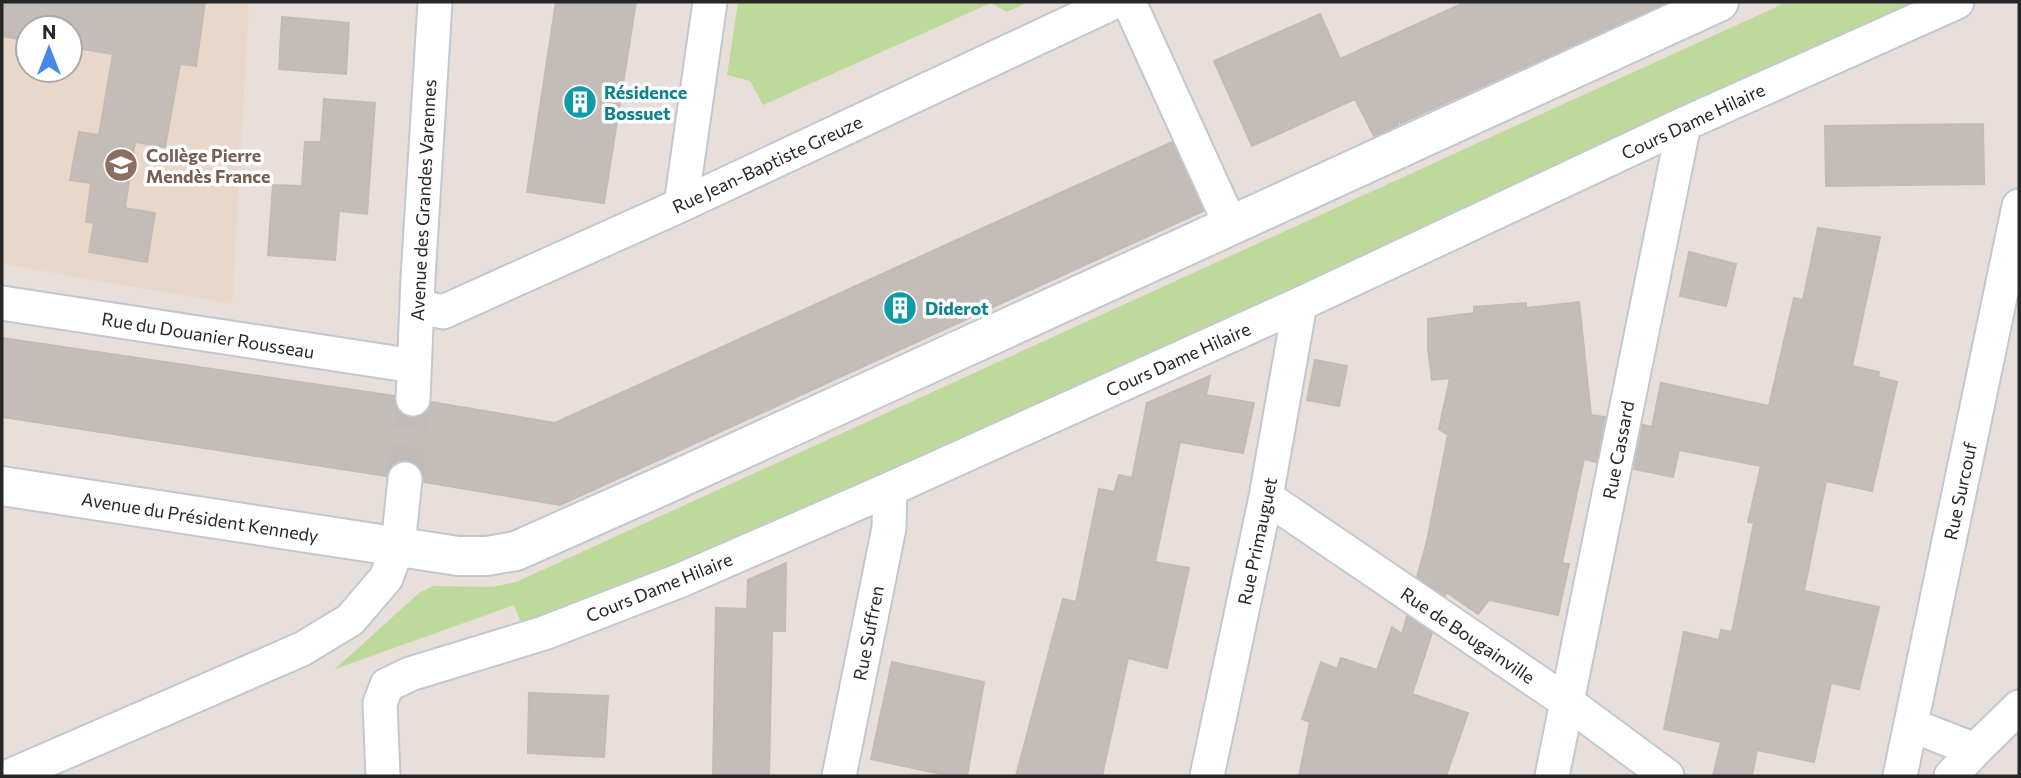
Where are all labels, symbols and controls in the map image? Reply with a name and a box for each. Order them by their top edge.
north arrow [14,14,84,84]
text: N [42,20,56,43]
street label: Cours Dame Hilaire [1618,78,1768,164]
street label: Avenue des Grandes Varennes [406,79,440,321]
place label: Résidence Bossuet [604,81,687,124]
building icon: Résidence Bossuet [561,83,599,121]
street label: Rue Jean-Baptiste Greuze [669,110,865,218]
place label: Collège Pierre Mendès France [146,144,271,187]
school or university icon: Collège Pierre Mendès France [102,146,140,184]
building icon: Diderot [881,289,919,327]
place label: Diderot [925,297,989,319]
street label: Rue du Douanier Rousseau [100,307,316,363]
street label: Cours Dame Hilaire [1102,317,1254,401]
street label: Rue Cassard [1598,399,1638,501]
street label: Rue Surcouf [1939,439,1981,542]
street label: Rue Primauguet [1233,475,1281,607]
street label: Avenue du Président Kennedy [80,487,320,547]
street label: Cours Dame Hilaire [583,548,735,626]
street label: Rue de Bougainville [1397,582,1539,688]
street label: Rue Suffren [848,584,888,682]

